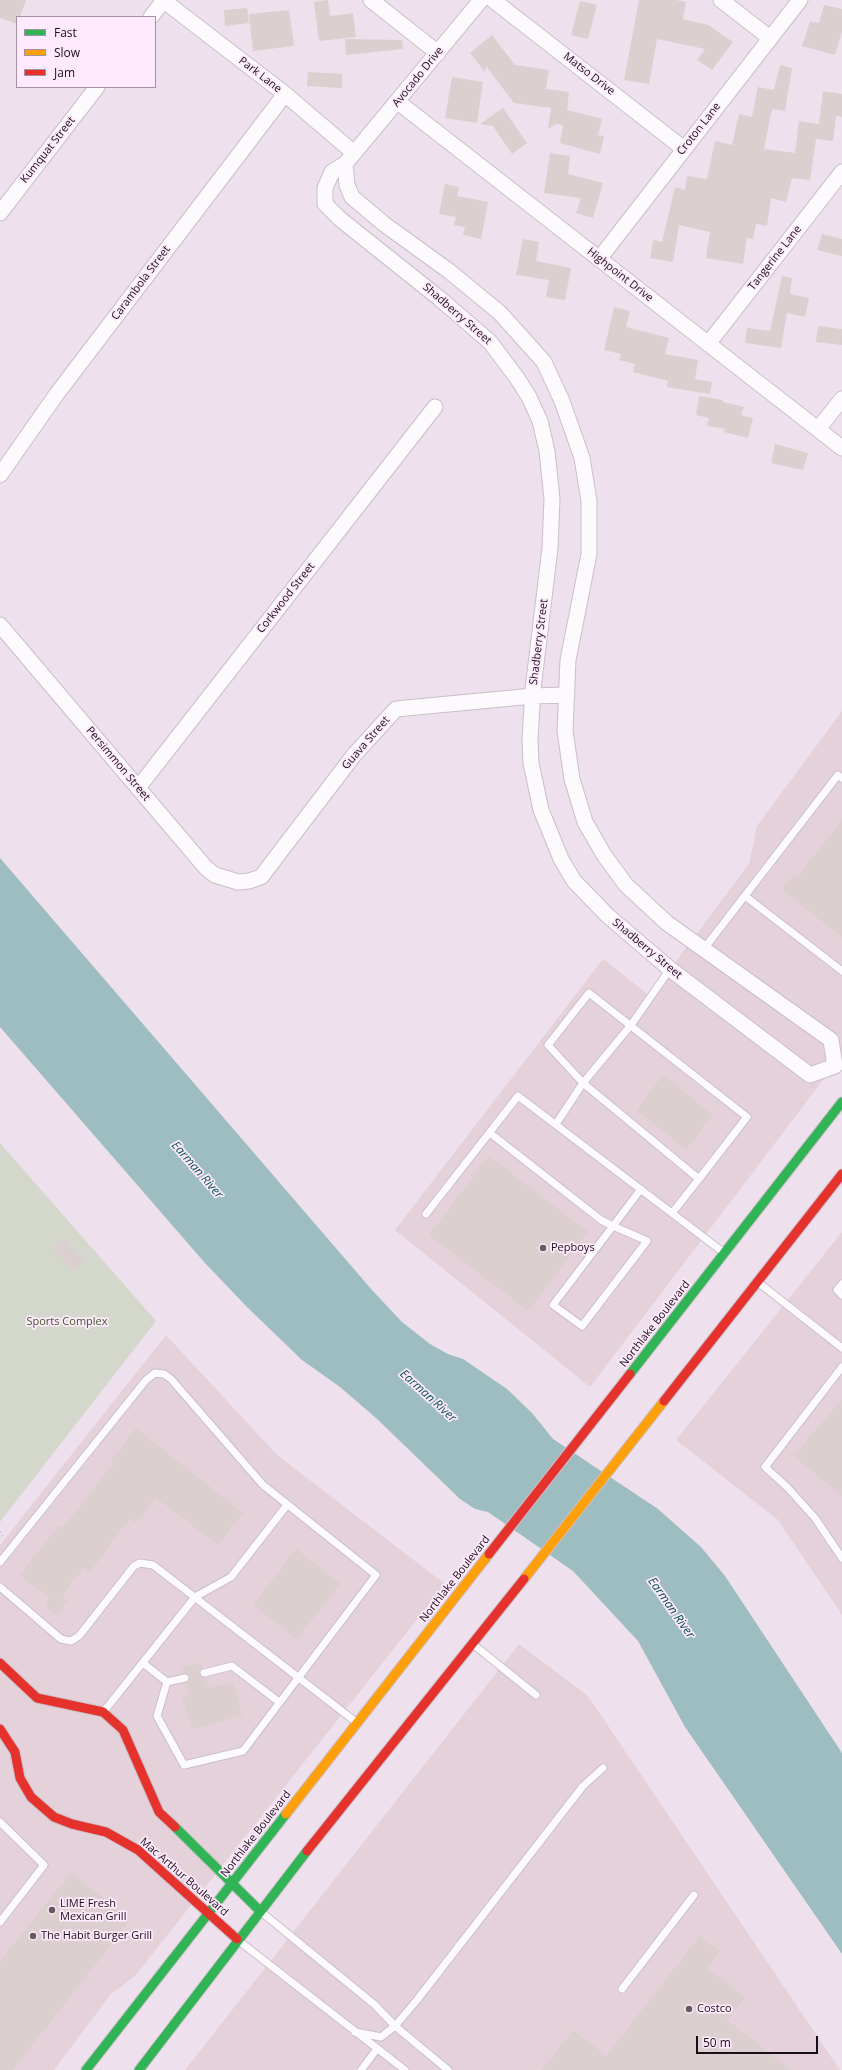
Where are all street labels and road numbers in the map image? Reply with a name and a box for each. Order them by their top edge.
street label: Avocado Drive [390,44,446,110]
street label: Matso Drive [561,50,617,98]
street label: Park Lane [236,54,284,96]
street label: Croton Lane [674,100,724,158]
street label: Kumquat Street [18,114,78,186]
street label: Tangerine Lane [746,223,804,293]
street label: Carambola Street [109,243,173,323]
street label: Highpoint Drive [584,245,656,305]
street label: Shadberry Street [420,281,494,347]
street label: Corkwood Street [254,560,318,636]
street label: Shadberry Street [527,598,551,686]
street label: Guava Street [339,714,393,772]
street label: Persimmon Street [83,724,153,804]
street label: Shadberry Street [610,916,684,982]
street label: Northlake Boulevard [617,1278,693,1370]
street label: Northlake Boulevard [417,1533,493,1625]
street label: Northlake Boulevard [218,1788,294,1880]
street label: Mac Arthur Boulevard [137,1835,231,1919]

